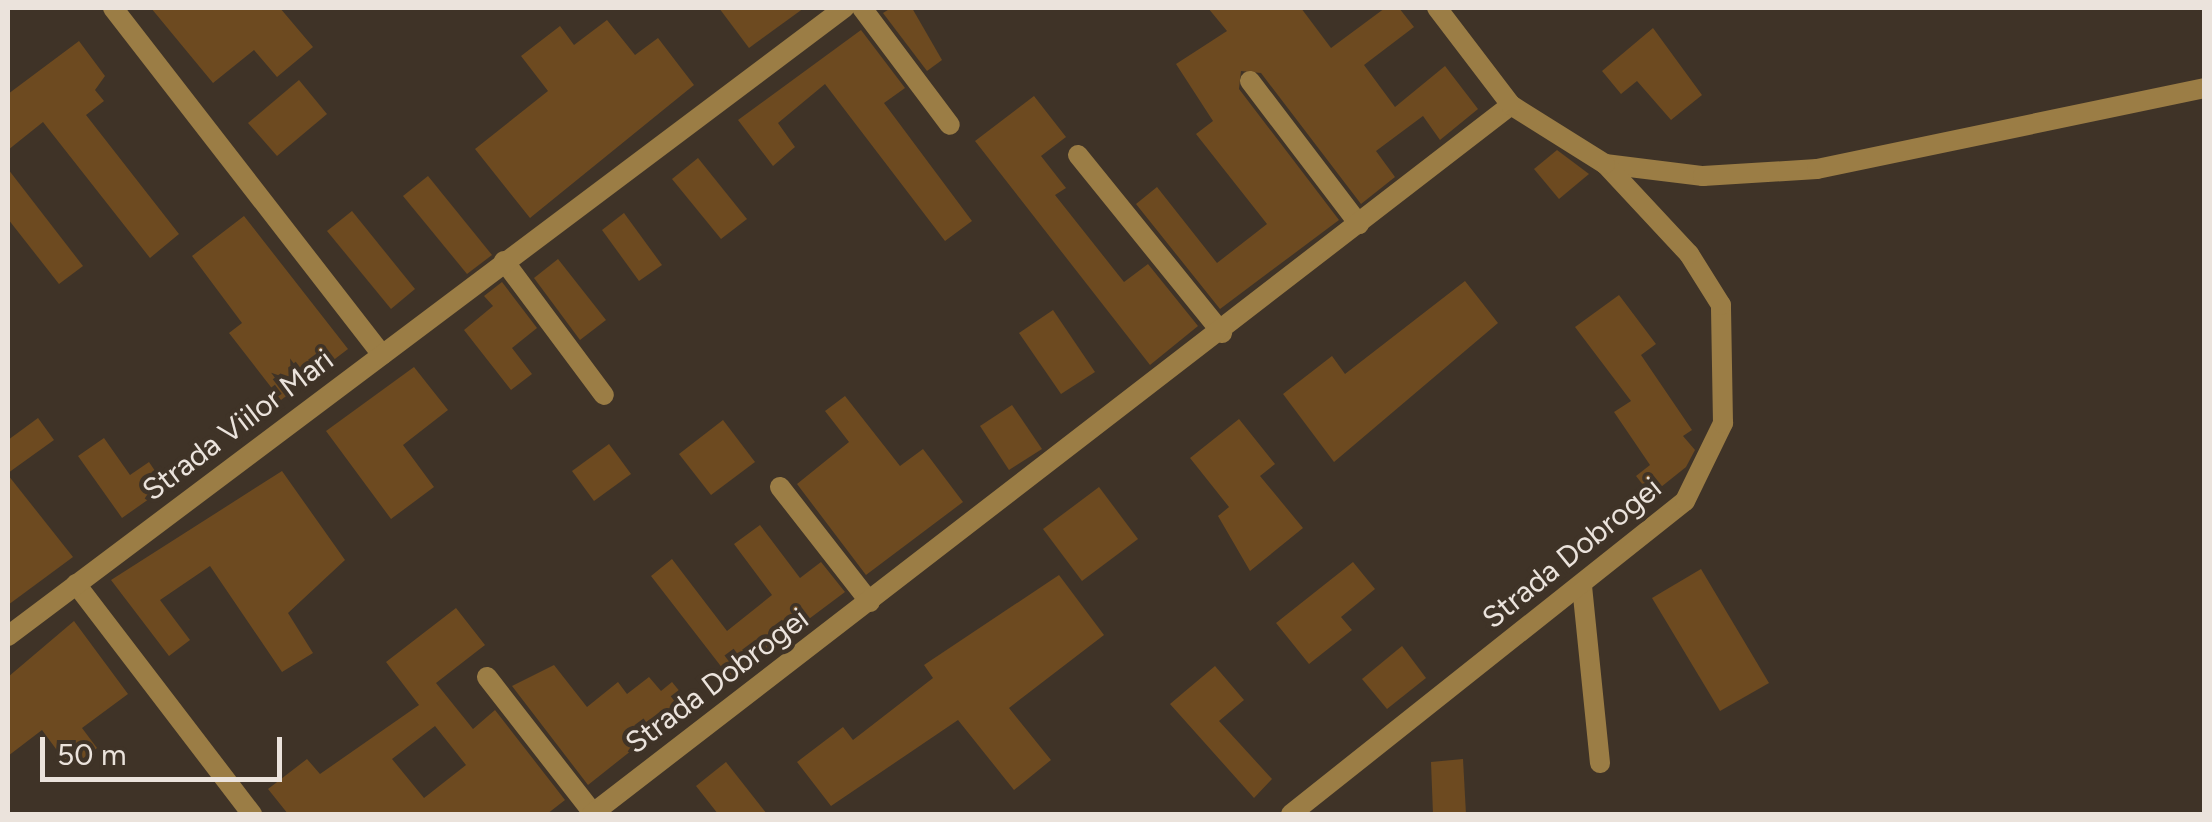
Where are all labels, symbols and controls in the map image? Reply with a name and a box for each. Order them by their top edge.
street label: Strada Viilor Mari [136,342,340,508]
street label: Strada Dobrogei [1475,470,1669,636]
street label: Strada Dobrogei [618,601,816,761]
scale bar [45,717,288,779]
text: 50 m [57,736,126,773]

